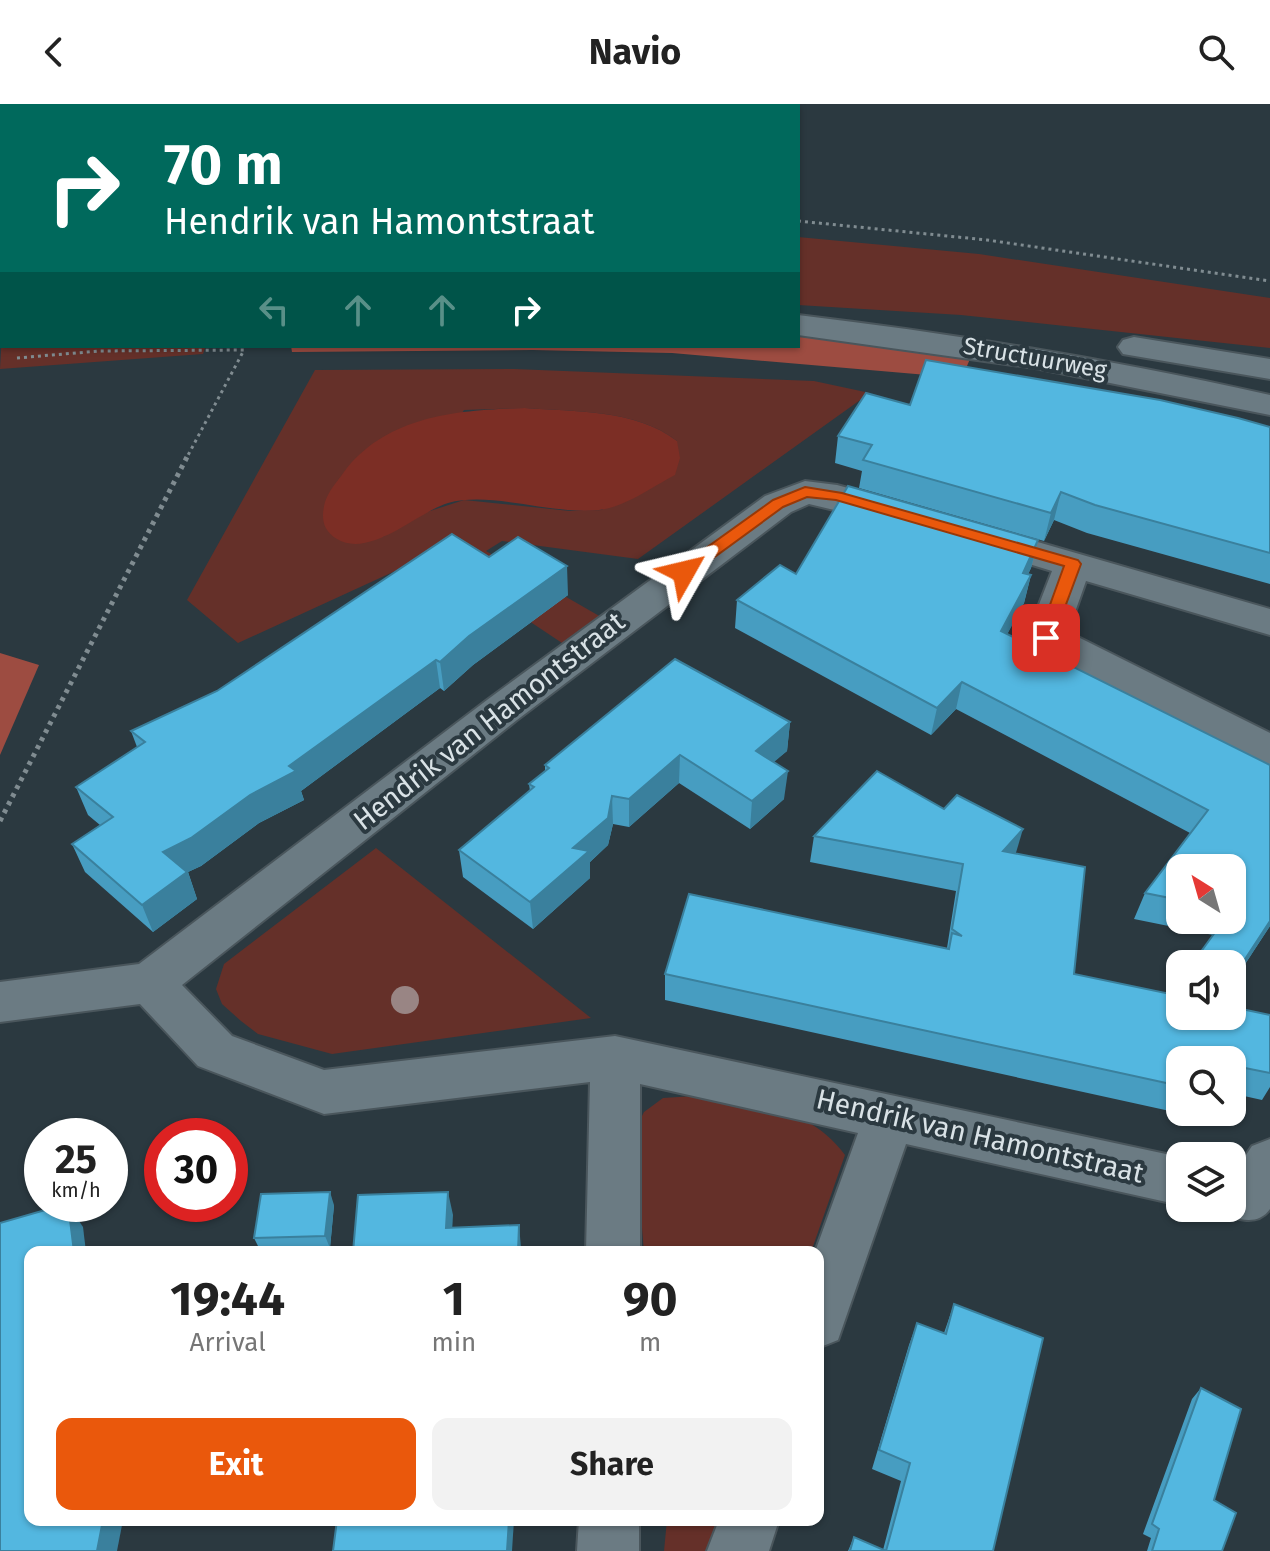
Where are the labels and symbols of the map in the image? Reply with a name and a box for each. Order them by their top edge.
street label: Structuurweg [961,332,1109,384]
position arrow [642,530,726,614]
street label: Hendrik van Hamontstraat [347,604,632,837]
pin [1012,604,1080,672]
north arrow [1166,854,1246,934]
street label: Hendrik van Hamontstraat [813,1082,1148,1190]
speed limit sign: 30 [144,1118,248,1222]

